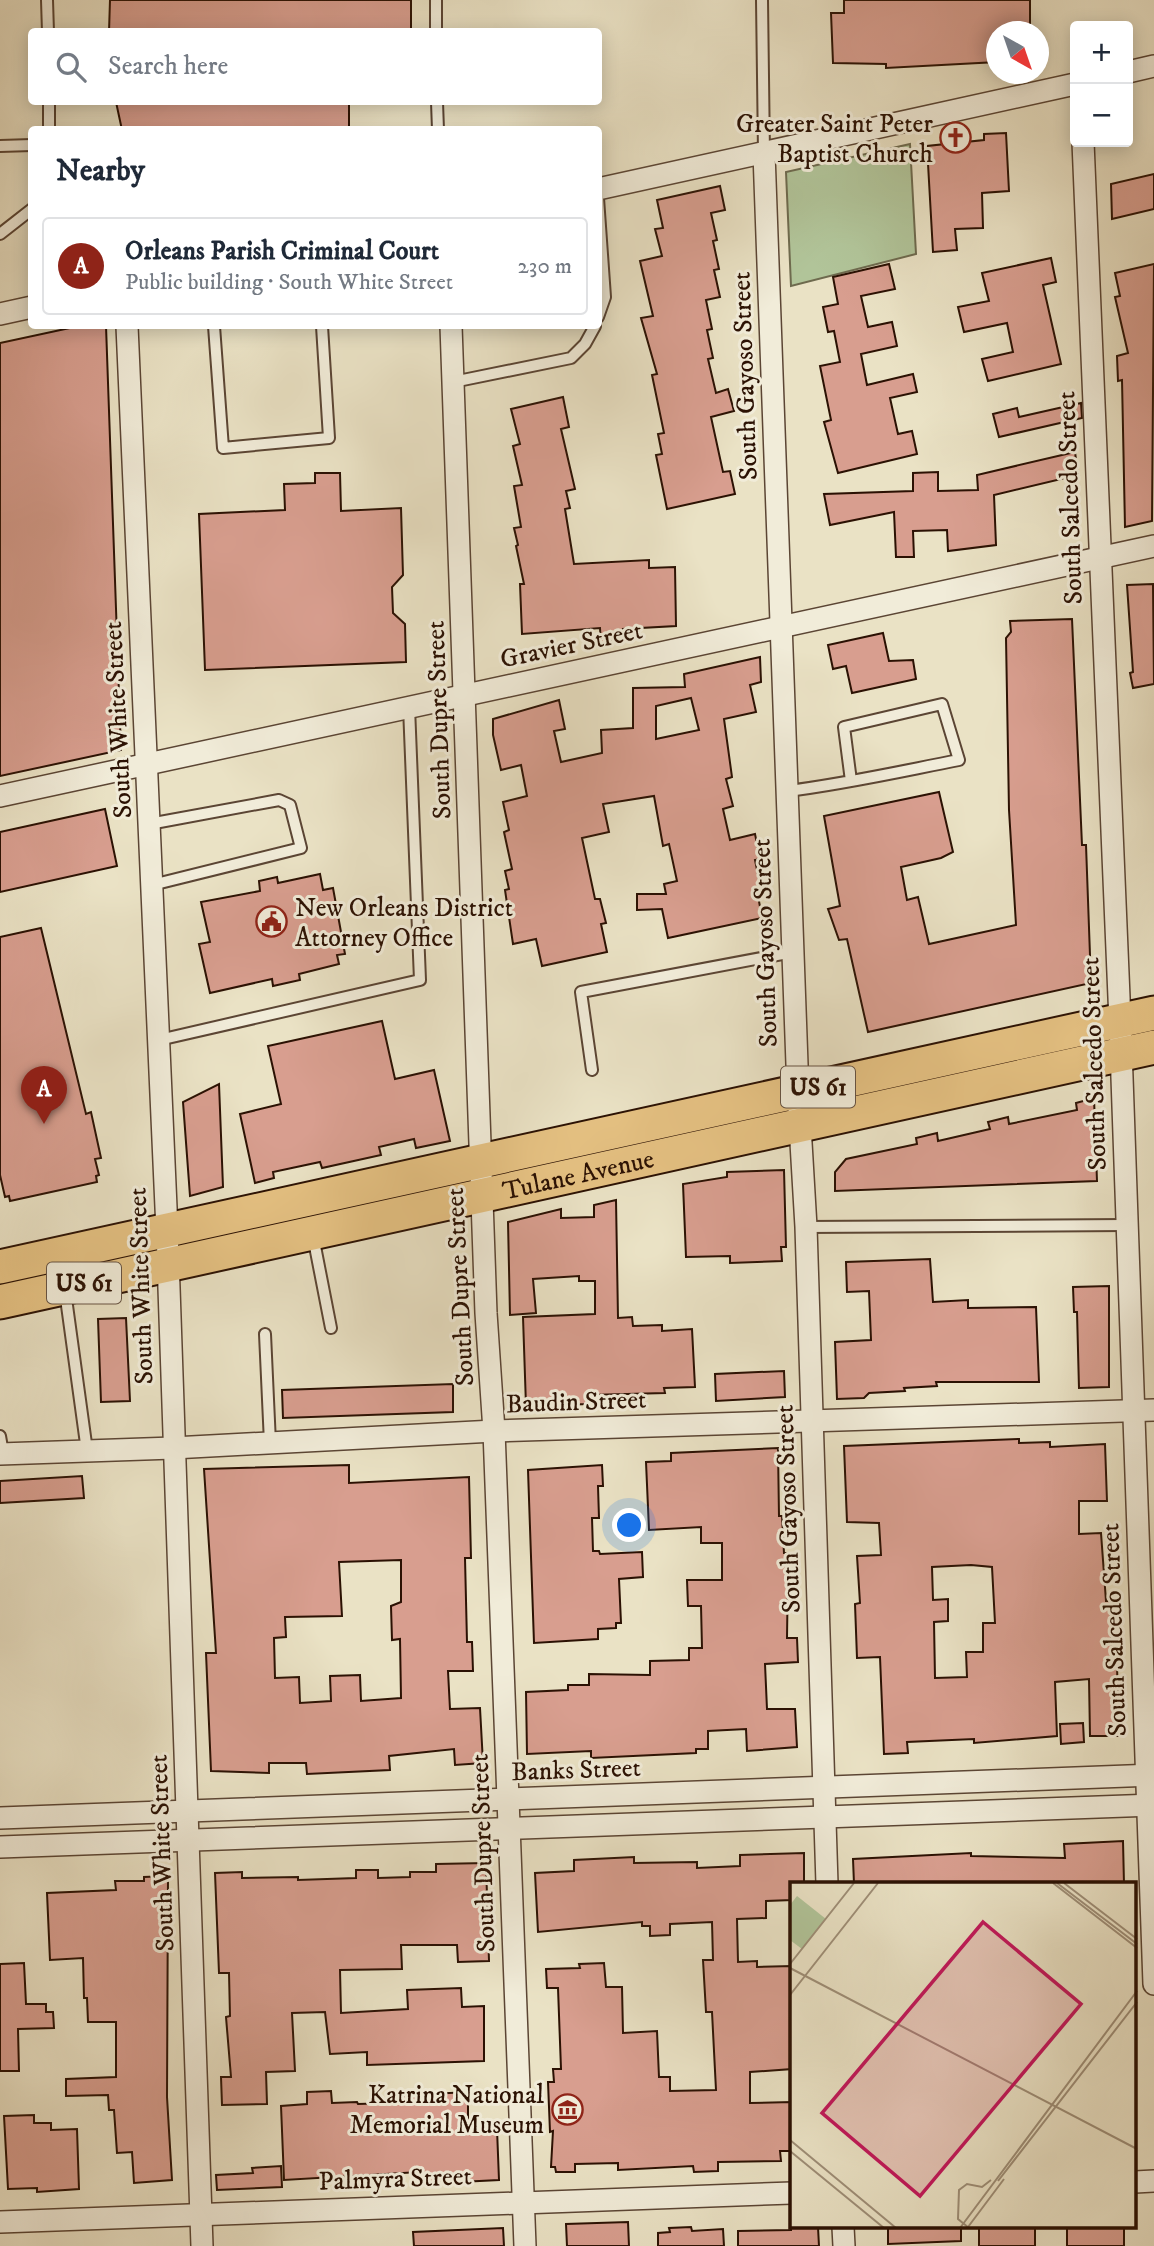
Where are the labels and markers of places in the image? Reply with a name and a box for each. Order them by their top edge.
place label: Greater Saint Peter Baptist Church [736,108,933,171]
church icon: Greater Saint Peter Baptist Church [939,121,973,155]
place label: New Orleans District Attorney Office [295,892,513,955]
public building icon: New Orleans District Attorney Office [255,905,289,939]
pin: A [21,1066,67,1124]
place label: Katrina National Memorial Museum [350,2079,544,2142]
museum icon: Katrina National Memorial Museum [550,2092,584,2126]

